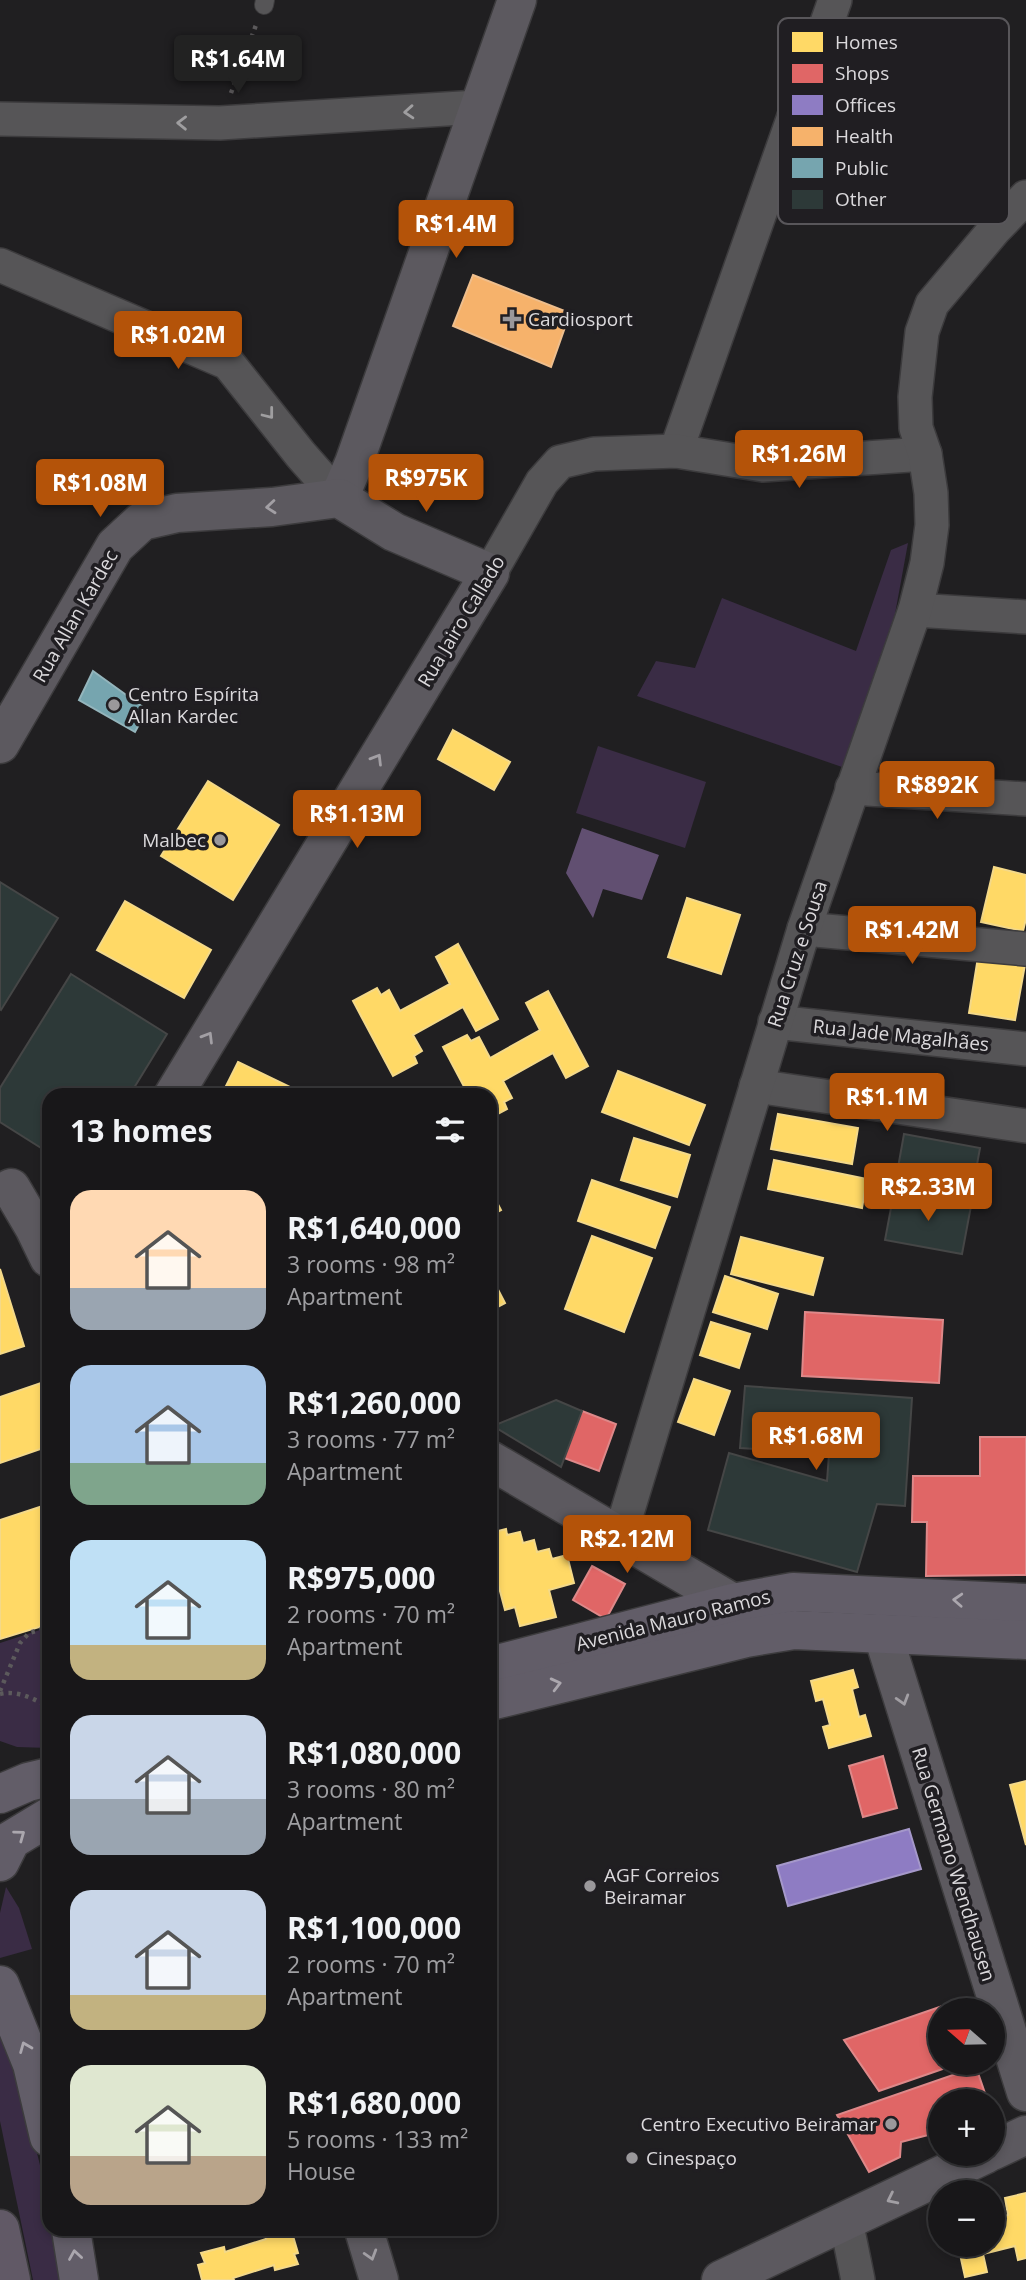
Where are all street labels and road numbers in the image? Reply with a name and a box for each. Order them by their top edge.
street label: Rua Allan Kardec [26,545,124,687]
street label: Rua Jairo Callado [411,550,511,692]
street label: Rua Cruz e Sousa [761,877,833,1031]
street label: Rua Jade Magalhães [812,1013,990,1057]
street label: Avenida Mauro Ramos [573,1583,773,1657]
street label: Rua Germano Wendhausen [906,1744,1002,1984]

